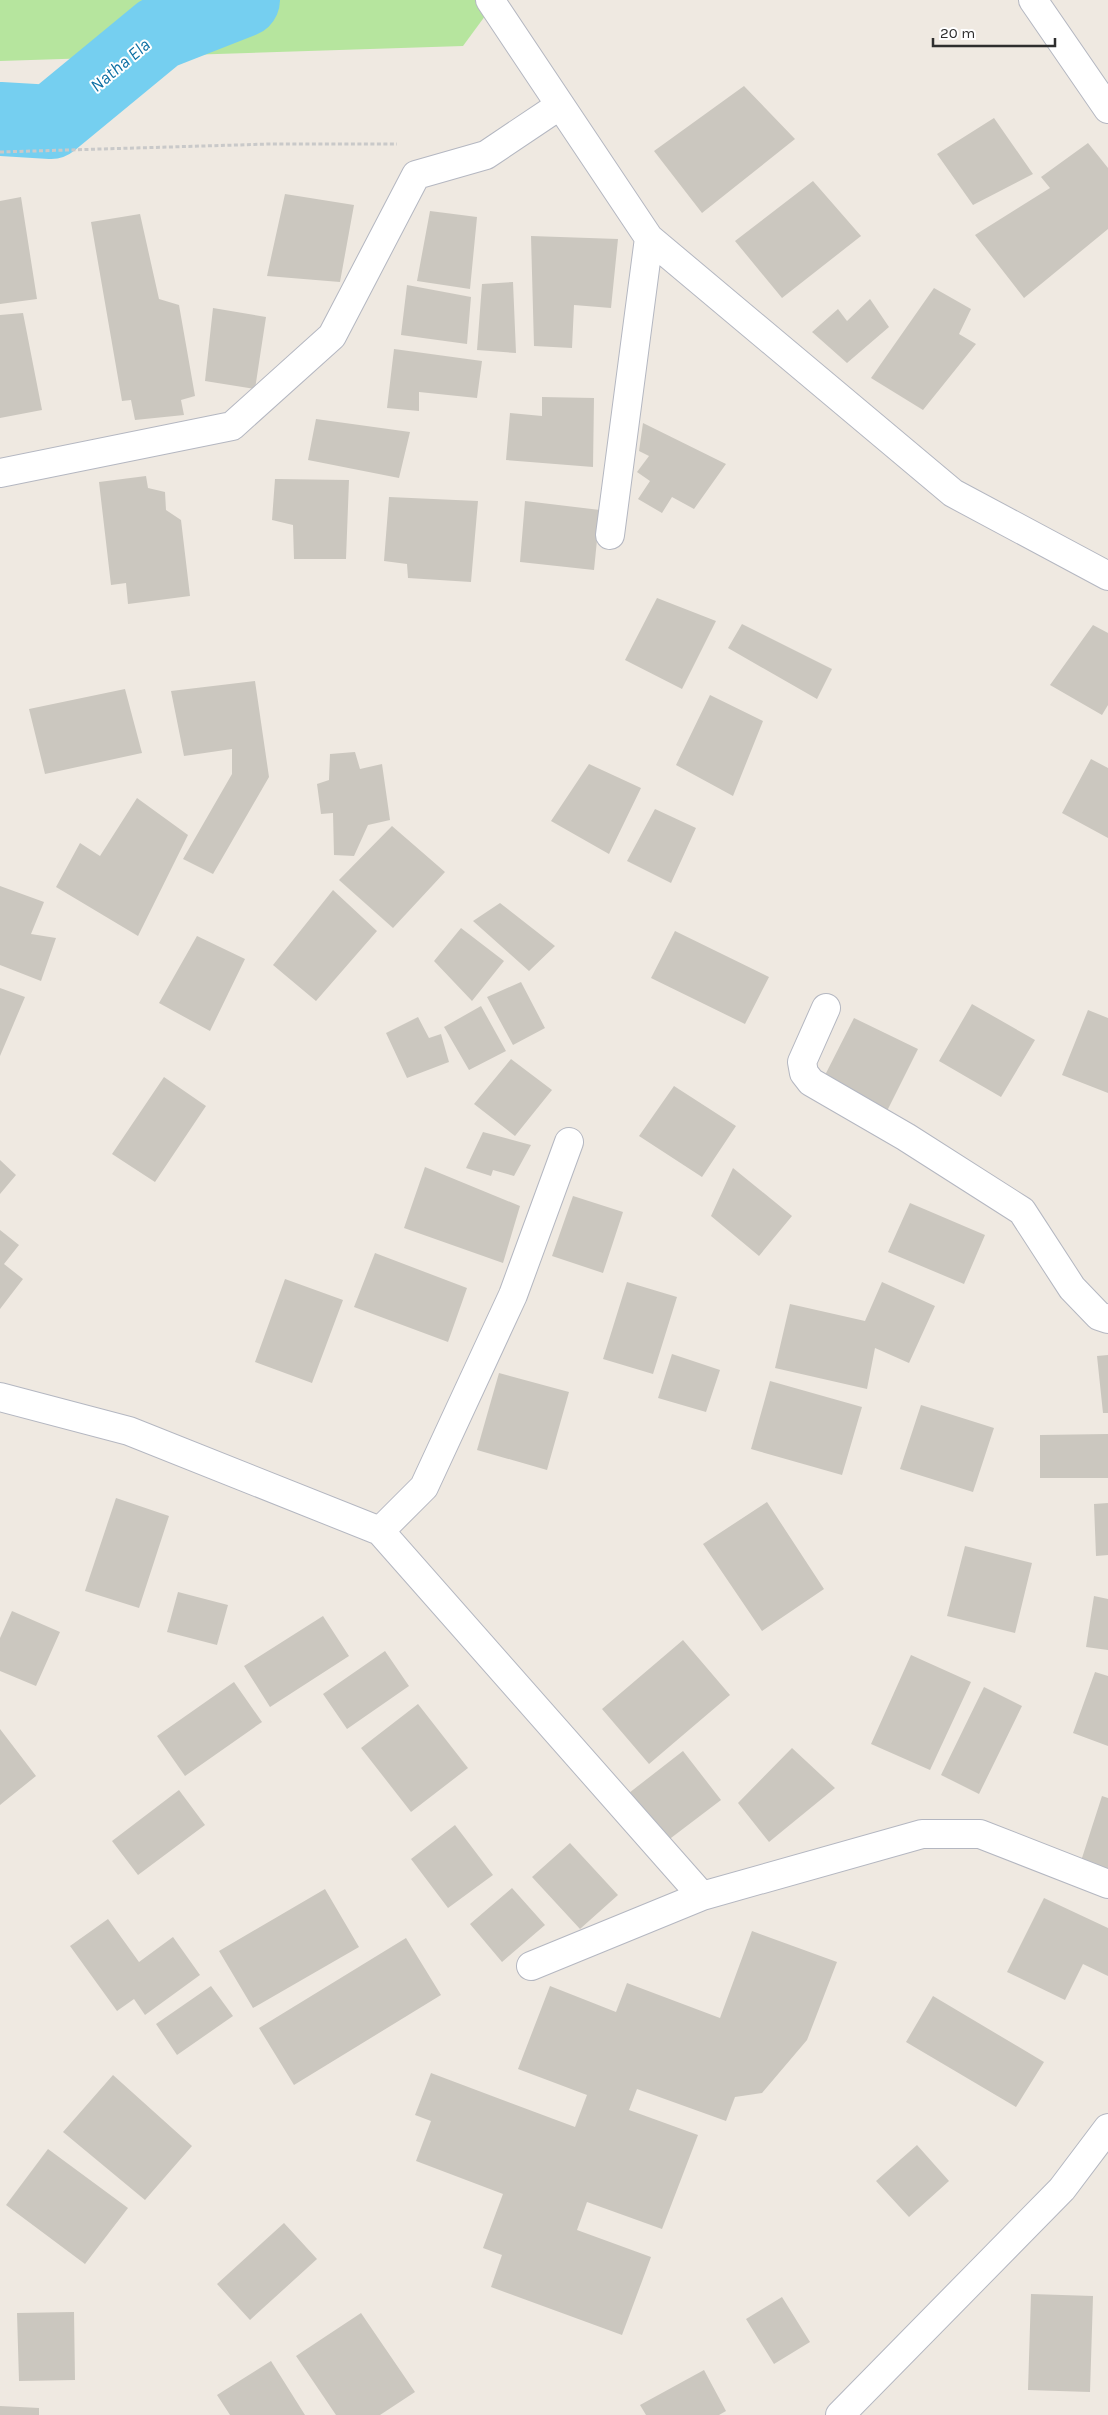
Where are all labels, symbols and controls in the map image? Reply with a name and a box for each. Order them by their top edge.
scale bar [933,15,1056,47]
text: 20 m [940,24,975,42]
water label: Natha Ela [85,34,155,96]

